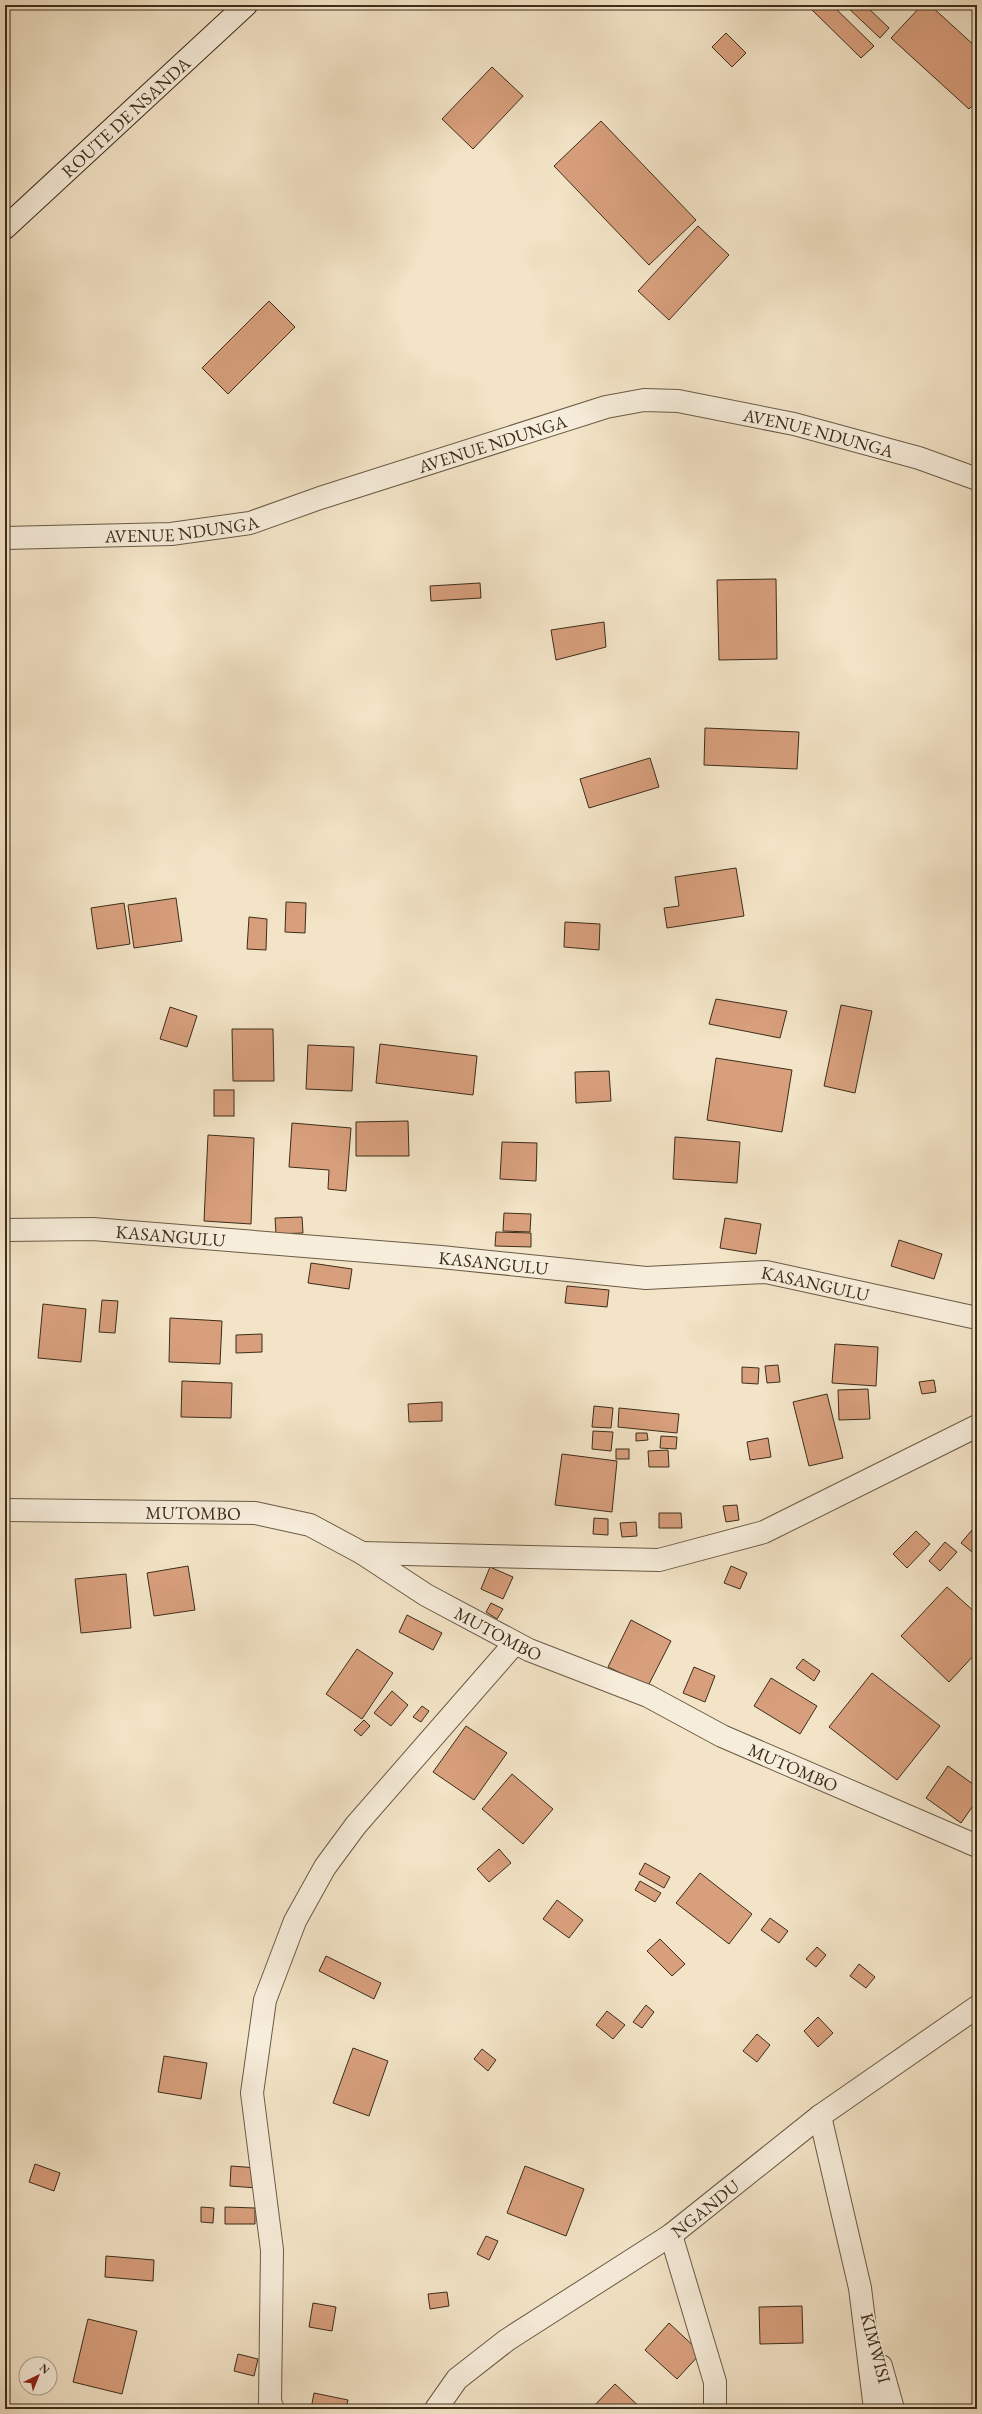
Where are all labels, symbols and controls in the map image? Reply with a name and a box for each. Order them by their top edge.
street label: ROUTE DE NSANDA [56,51,195,182]
street label: AVENUE NDUNGA [740,403,897,462]
street label: AVENUE NDUNGA [414,409,570,478]
street label: AVENUE NDUNGA [103,509,262,547]
street label: KASANGULU [115,1219,227,1251]
street label: KASANGULU [438,1245,550,1280]
street label: KASANGULU [759,1260,872,1306]
street label: MUTOMBO [145,1500,241,1524]
street label: MUTOMBO [451,1601,545,1665]
street label: MUTOMBO [745,1737,842,1796]
street label: NGANDU [666,2173,744,2242]
street label: KIMWISI [856,2310,896,2386]
north arrow [18,2356,58,2396]
text: N [37,2361,53,2377]

